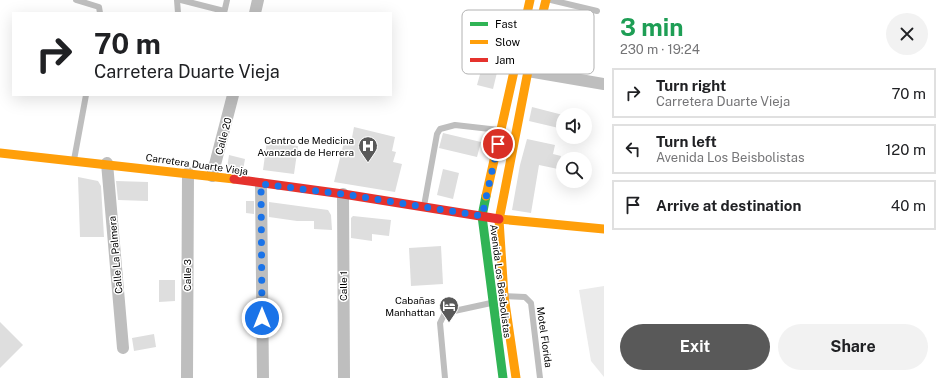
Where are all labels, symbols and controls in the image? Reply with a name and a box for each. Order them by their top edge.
legend [462,10,594,74]
text: 3 min [620,13,684,41]
button: close [886,13,928,55]
text: Fast [495,18,517,30]
text: 70 m [94,27,161,60]
icon: right [28,28,80,80]
text: Slow [495,36,521,48]
text: 230 m · 19:24 [620,42,700,57]
text: Jam [495,54,515,66]
text: Carretera Duarte Vieja [94,61,280,82]
text: Turn right [656,77,726,94]
icon: right [622,82,644,104]
text: 70 m [891,85,926,102]
text: Carretera Duarte Vieja [656,94,790,109]
map controls [556,108,592,188]
button: sound [556,108,592,144]
street label: Calle 20 [212,116,234,156]
pin [481,127,515,161]
icon: arrive [487,133,509,155]
text: Turn left [656,133,717,150]
place label: Centro de Medicina Avanzada de Herrera [257,134,354,158]
hospital icon: Centro de Medicina Avanzada de Herrera [357,135,379,163]
icon: left [622,138,644,160]
text: 120 m [885,141,926,158]
text: Avenida Los Beisbolistas [656,150,805,165]
street label: Carretera Duarte Vieja [145,151,249,177]
button: search [556,152,592,188]
icon: arrive [622,194,644,216]
text: Arrive at destination [656,197,801,214]
text: 40 m [891,197,926,214]
street label: Calle La Palmera [106,216,124,294]
street label: Avenida Los Beisbolistas [488,224,514,338]
street label: Calle 3 [181,259,193,291]
street label: Calle 1 [337,271,349,301]
place label: Cabañas Manhattan [385,294,435,318]
hotel icon: Cabañas Manhattan [438,295,460,323]
position arrow [241,297,283,339]
street label: Motel Florida [535,306,555,368]
button: Exit [620,324,770,370]
button: Share [778,324,928,370]

